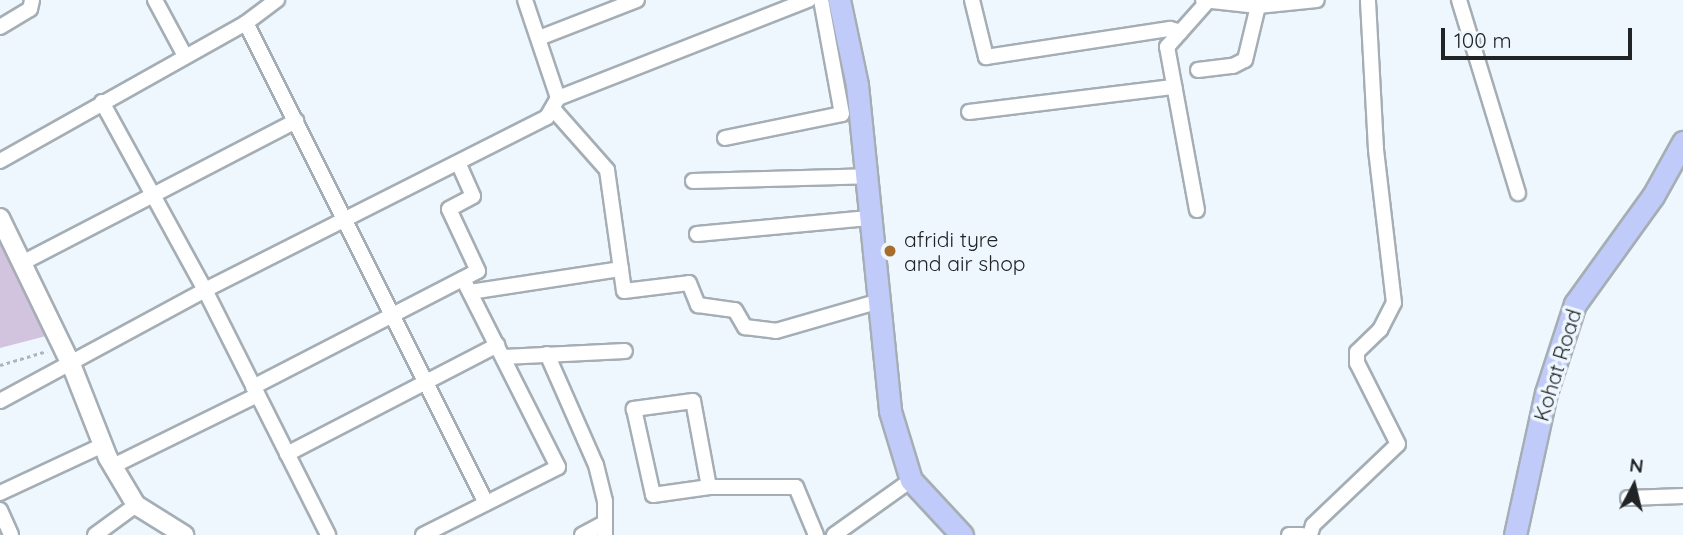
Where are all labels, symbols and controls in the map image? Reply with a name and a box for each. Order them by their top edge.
scale bar [1445,14,1636,58]
text: 100 m [1454,27,1512,53]
place label: afridi tyre and air shop [904,226,1026,276]
marker: afridi tyre and air shop [882,243,898,259]
street label: Kohat Road [1528,306,1586,424]
north arrow [1599,451,1669,521]
text: N [1628,452,1645,478]

